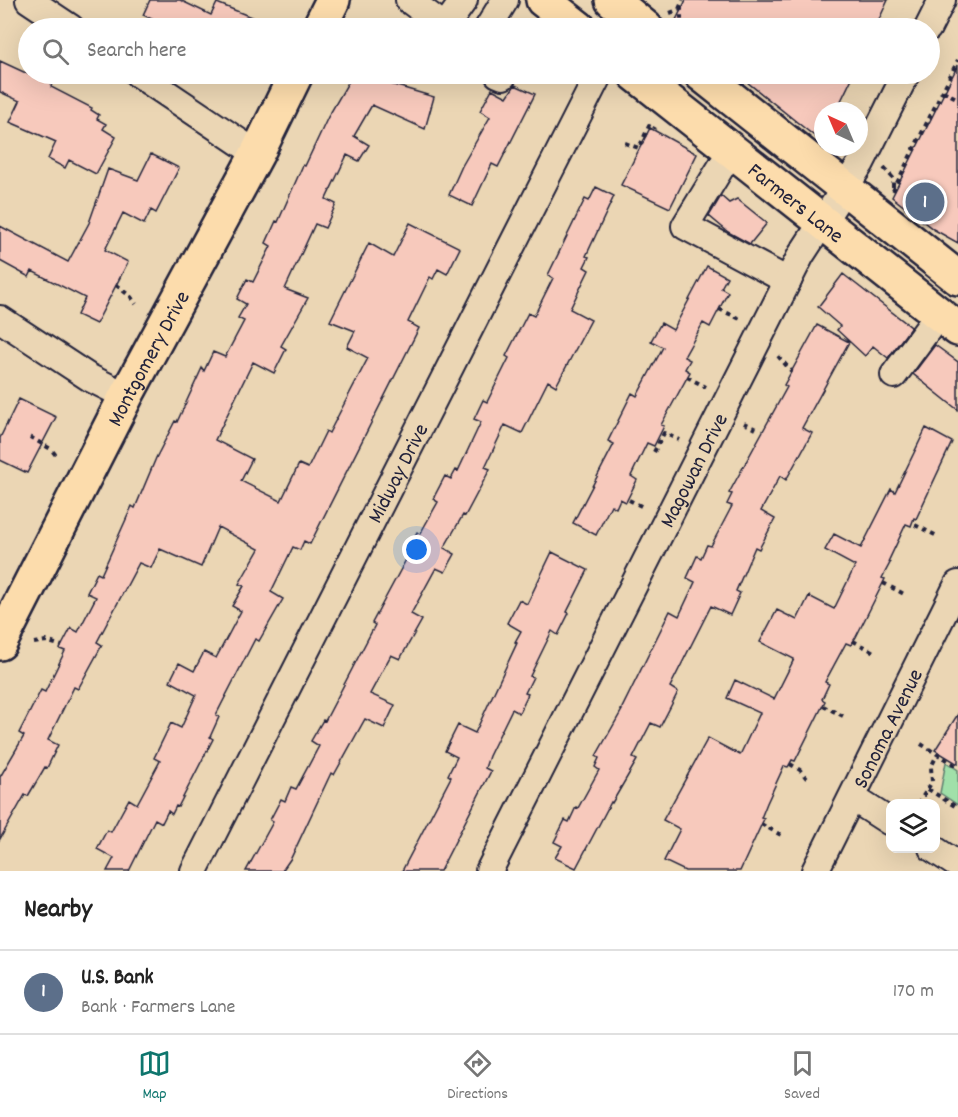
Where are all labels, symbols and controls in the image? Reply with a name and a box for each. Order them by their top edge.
search box [18,18,940,84]
icon: search [39,35,72,68]
text: Search here [87,36,186,67]
north arrow [814,102,868,156]
street label: Farmers Lane [740,157,849,252]
pin: 1 [906,180,944,224]
street label: Montgomery Drive [101,286,199,432]
street label: Magowan Drive [653,408,737,534]
street label: Midway Drive [361,419,438,529]
your location [402,535,431,564]
street label: Sonoma Avenue [847,664,932,795]
map controls [886,799,940,853]
button: layers [886,799,940,853]
text: Nearby [24,892,92,929]
text: U.S. Bank [81,963,154,994]
text: 1 [41,978,46,1006]
text: 170 m [893,978,934,1006]
text: Bank · Farmers Lane [81,994,235,1022]
tab: Map [138,1047,171,1106]
tab: Directions [447,1047,508,1106]
tab: Saved [784,1047,820,1106]

